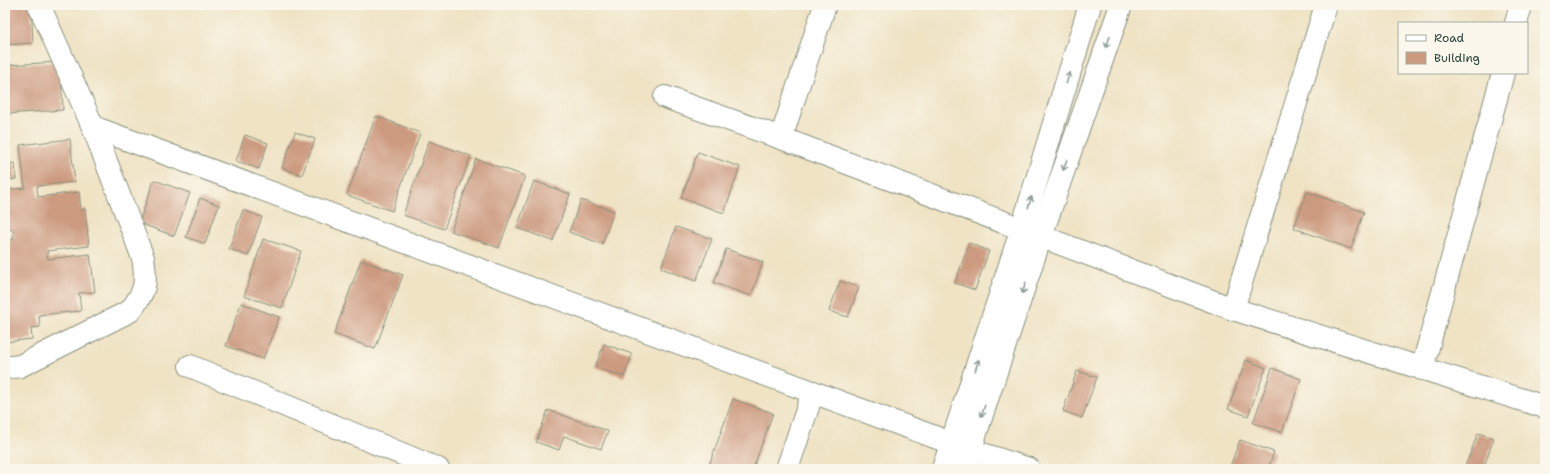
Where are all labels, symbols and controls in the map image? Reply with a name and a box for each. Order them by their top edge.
legend [1398,22,1528,74]
text: Road [1434,30,1465,46]
one-way arrow [1104,35,1111,48]
text: Building [1434,50,1480,66]
one-way arrow [1065,71,1072,84]
one-way arrow [1061,158,1069,170]
one-way arrow [1027,196,1034,209]
one-way arrow [1019,282,1027,294]
one-way arrow [974,359,981,372]
one-way arrow [979,405,986,418]

